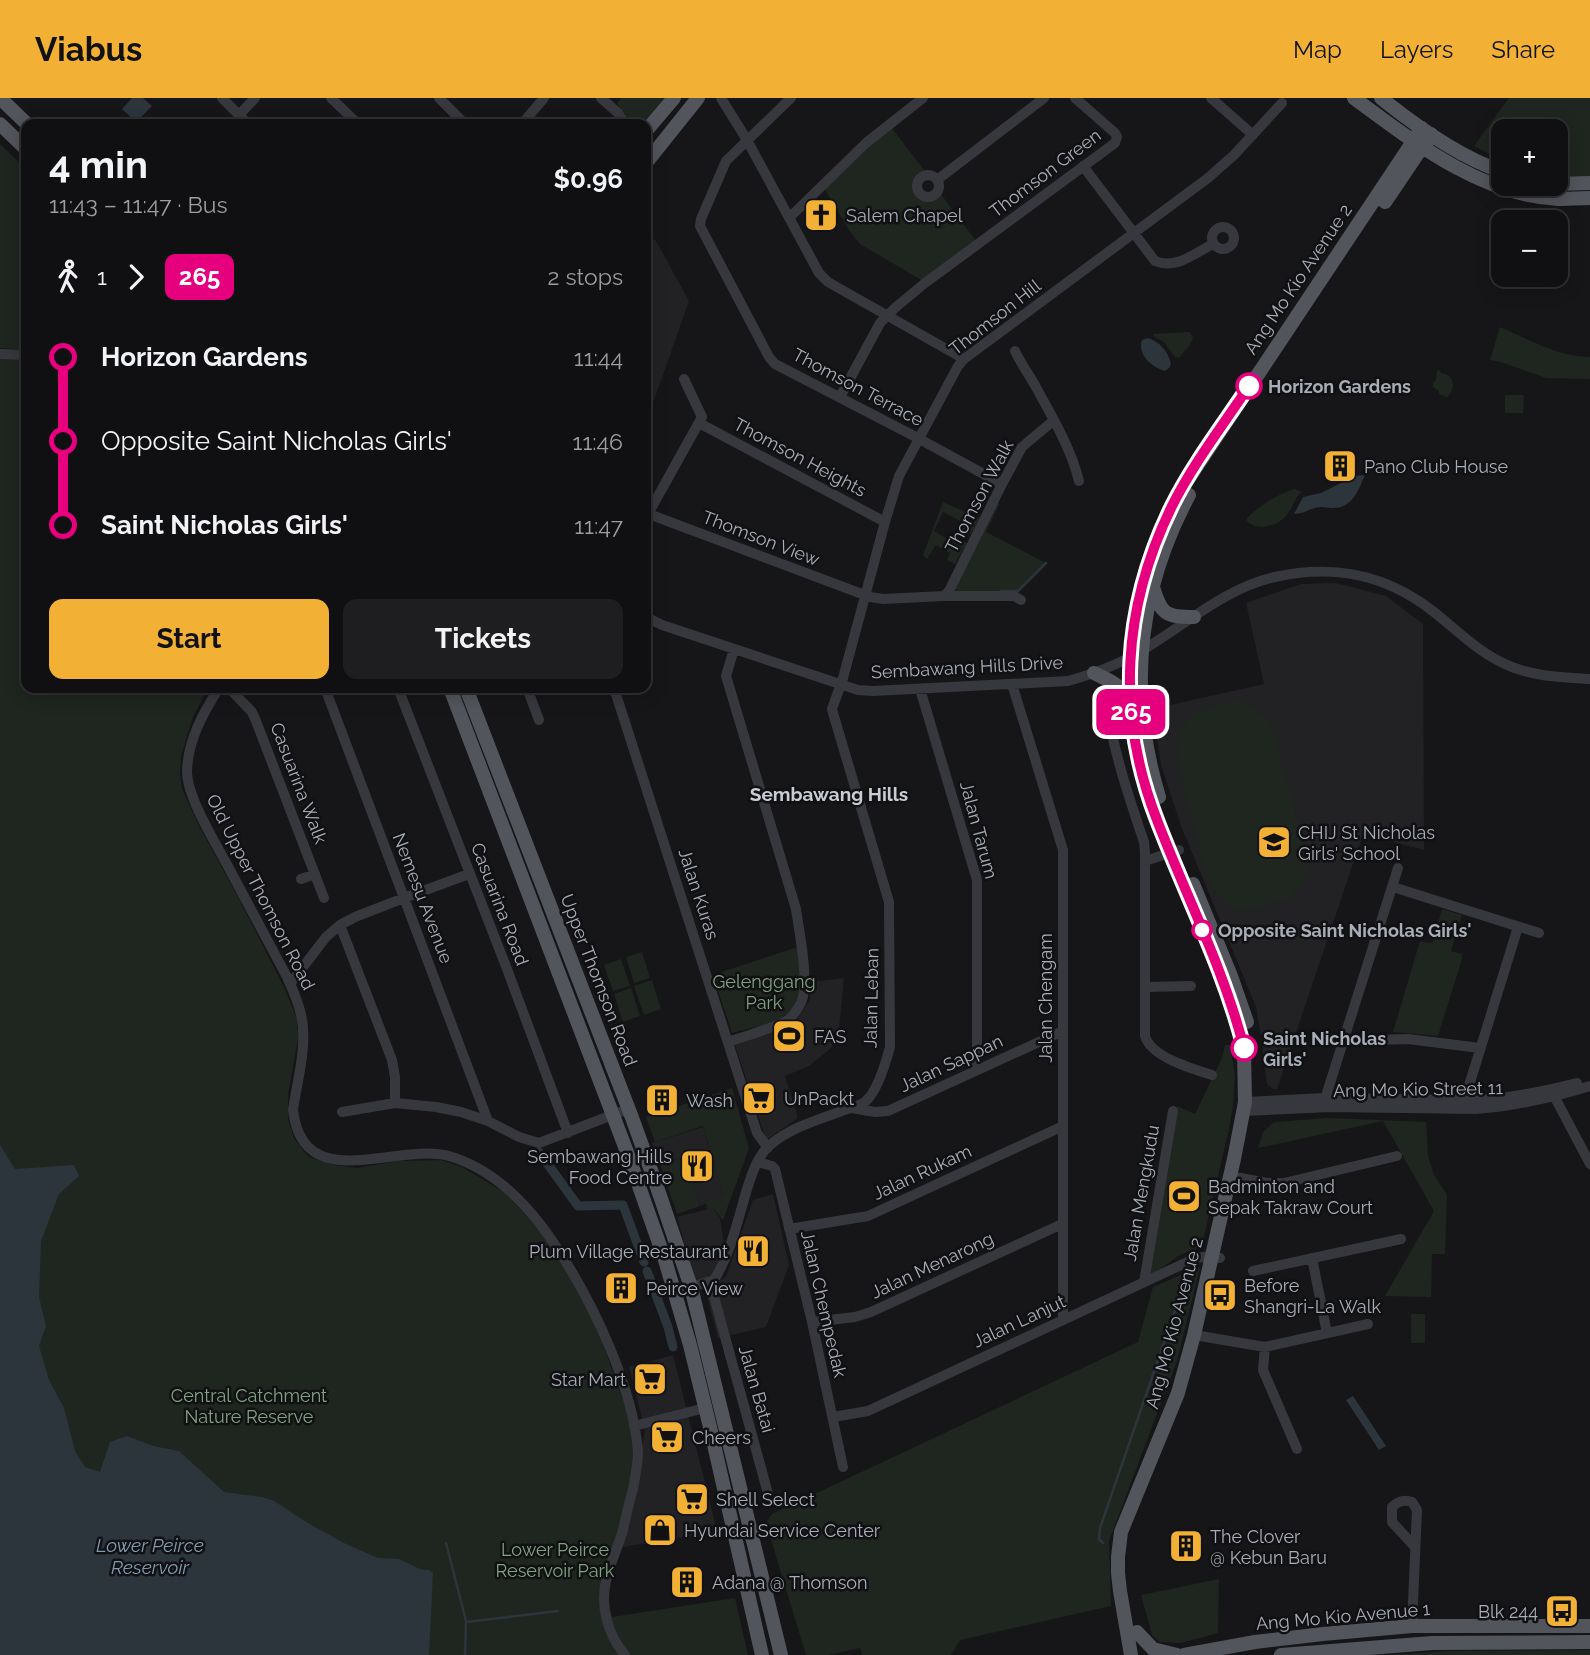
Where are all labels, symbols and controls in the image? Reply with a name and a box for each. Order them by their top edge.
text: Viabus [35,30,142,69]
text: Map [1293,35,1342,64]
text: Layers [1380,35,1453,64]
text: Share [1491,35,1555,64]
map controls [1491,119,1568,287]
button: + [1491,119,1568,196]
street label: Thomson Green [985,124,1105,222]
text: 4 min [49,142,148,187]
text: $0.96 [554,164,623,194]
text: 11:43 – 11:47 · Bus [49,191,228,218]
church icon: Salem Chapel [802,196,840,234]
street label: Ang Mo Kio Avenue 2 [1240,200,1356,358]
place label: Salem Chapel [846,205,963,226]
button: − [1491,210,1568,287]
icon: walk [49,258,87,296]
icon: forward [117,258,155,296]
text: 265 [179,262,220,291]
text: 1 [97,263,107,290]
text: 2 stops [548,263,623,290]
street label: Thomson Hill [945,275,1045,359]
text: Horizon Gardens [101,342,307,372]
text: 11:44 [574,344,623,371]
street label: Thomson Terrace [789,344,927,431]
marker: Horizon Gardens [1236,373,1262,399]
place label: Horizon Gardens [1268,376,1411,397]
street label: Thomson Heights [730,413,870,501]
text: Opposite Saint Nicholas Girls' [101,426,452,456]
text: 11:46 [573,428,623,455]
street label: Thomson Walk [940,436,1018,556]
building icon: Pano Club House [1321,447,1359,485]
place label: Pano Club House [1364,456,1509,477]
street label: Thomson View [699,506,823,570]
text: Saint Nicholas Girls' [101,510,348,540]
text: 11:47 [574,512,623,539]
button: Start [49,599,329,679]
button: Tickets [343,599,623,679]
street label: Sembawang Hills Drive [870,651,1064,683]
line badge: 265 [1091,689,1171,735]
text: 265 [1110,697,1152,726]
street label: Casuarina Walk [266,719,332,847]
street label: Jalan Tarum [956,779,1002,881]
district label: Sembawang Hills [750,783,908,805]
street label: Old Upper Thomson Road [202,791,320,993]
place label: CHIJ St Nicholas Girls' School [1298,822,1435,864]
school or university icon: CHIJ St Nicholas Girls' School [1255,823,1293,861]
street label: Nemesu Avenue [388,830,458,967]
street label: Casuarina Road [467,840,533,968]
street label: Jalan Kuras [674,846,724,943]
street label: Upper Thomson Road [556,891,642,1069]
marker: Opposite Saint Nicholas Girls' [1192,920,1212,940]
place label: Opposite Saint Nicholas Girls' [1218,920,1471,941]
street label: Jalan Chengam [1035,933,1056,1063]
street label: Jalan Leban [860,948,882,1048]
park label: Gelenggang Park [712,971,816,1013]
sports icon: FAS [770,1017,808,1055]
place label: FAS [814,1026,846,1047]
place label: Saint Nicholas Girls' [1263,1028,1386,1070]
street label: Jalan Sappan [896,1030,1006,1096]
marker: Saint Nicholas Girls' [1231,1035,1257,1061]
street label: Ang Mo Kio Street 11 [1333,1077,1503,1101]
supermarket icon: UnPackt [740,1079,778,1117]
building icon: Wash [643,1081,681,1119]
place label: UnPackt [784,1088,854,1109]
place label: Wash [686,1090,733,1111]
street label: Jalan Mengkudu [1119,1123,1163,1263]
street label: Jalan Rukam [869,1140,975,1204]
place label: Sembawang Hills Food Centre [527,1146,672,1188]
restaurant icon: Sembawang Hills Food Centre [678,1147,716,1185]
place label: Badminton and Sepak Takraw Court [1208,1176,1373,1218]
sports icon: Badminton and Sepak Takraw Court [1165,1177,1203,1215]
street label: Jalan Menarong [867,1227,997,1303]
street label: Jalan Chempedak [797,1228,851,1380]
restaurant icon: Plum Village Restaurant [734,1232,772,1270]
street label: Ang Mo Kio Avenue 2 [1141,1235,1207,1411]
place label: Plum Village Restaurant [529,1241,728,1262]
building icon: Peirce View [602,1269,640,1307]
place label: Before Shangri-La Walk [1244,1275,1382,1317]
bus stop icon: Before Shangri-La Walk [1201,1276,1239,1314]
place label: Peirce View [646,1278,743,1299]
street label: Jalan Lanjut [969,1290,1069,1352]
street label: Jalan Batai [735,1343,779,1435]
supermarket icon: Star Mart [631,1360,669,1398]
place label: Star Mart [551,1369,626,1390]
park label: Central Catchment Nature Reserve [171,1385,327,1427]
supermarket icon: Cheers [648,1418,686,1456]
place label: Cheers [692,1427,751,1448]
supermarket icon: Shell Select [673,1480,711,1518]
place label: Shell Select [716,1489,815,1510]
shop icon: Hyundai Service Center [641,1511,679,1549]
place label: Hyundai Service Center [684,1520,881,1541]
place label: The Clover @ Kebun Baru [1210,1526,1327,1568]
building icon: The Clover @ Kebun Baru [1167,1527,1205,1565]
water label: Lower Peirce Reservoir [96,1534,204,1578]
park label: Lower Peirce Reservoir Park [496,1539,615,1581]
building icon: Adana @ Thomson [668,1563,706,1601]
place label: Adana @ Thomson [712,1572,868,1593]
bus stop icon: Blk 244 [1543,1592,1581,1630]
street label: Ang Mo Kio Avenue 1 [1255,1598,1431,1634]
place label: Blk 244 [1478,1601,1538,1622]

